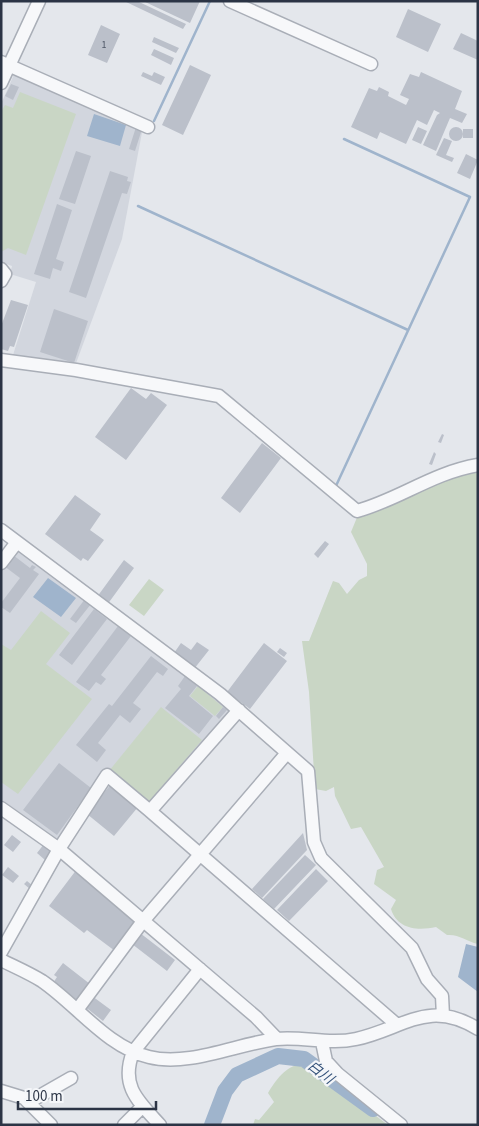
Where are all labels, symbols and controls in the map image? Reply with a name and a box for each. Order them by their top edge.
house number: 1 [102,38,107,52]
water label: 白川 [303,1056,339,1090]
scale bar [18,1078,155,1110]
text: 100 m [25,1086,63,1107]

